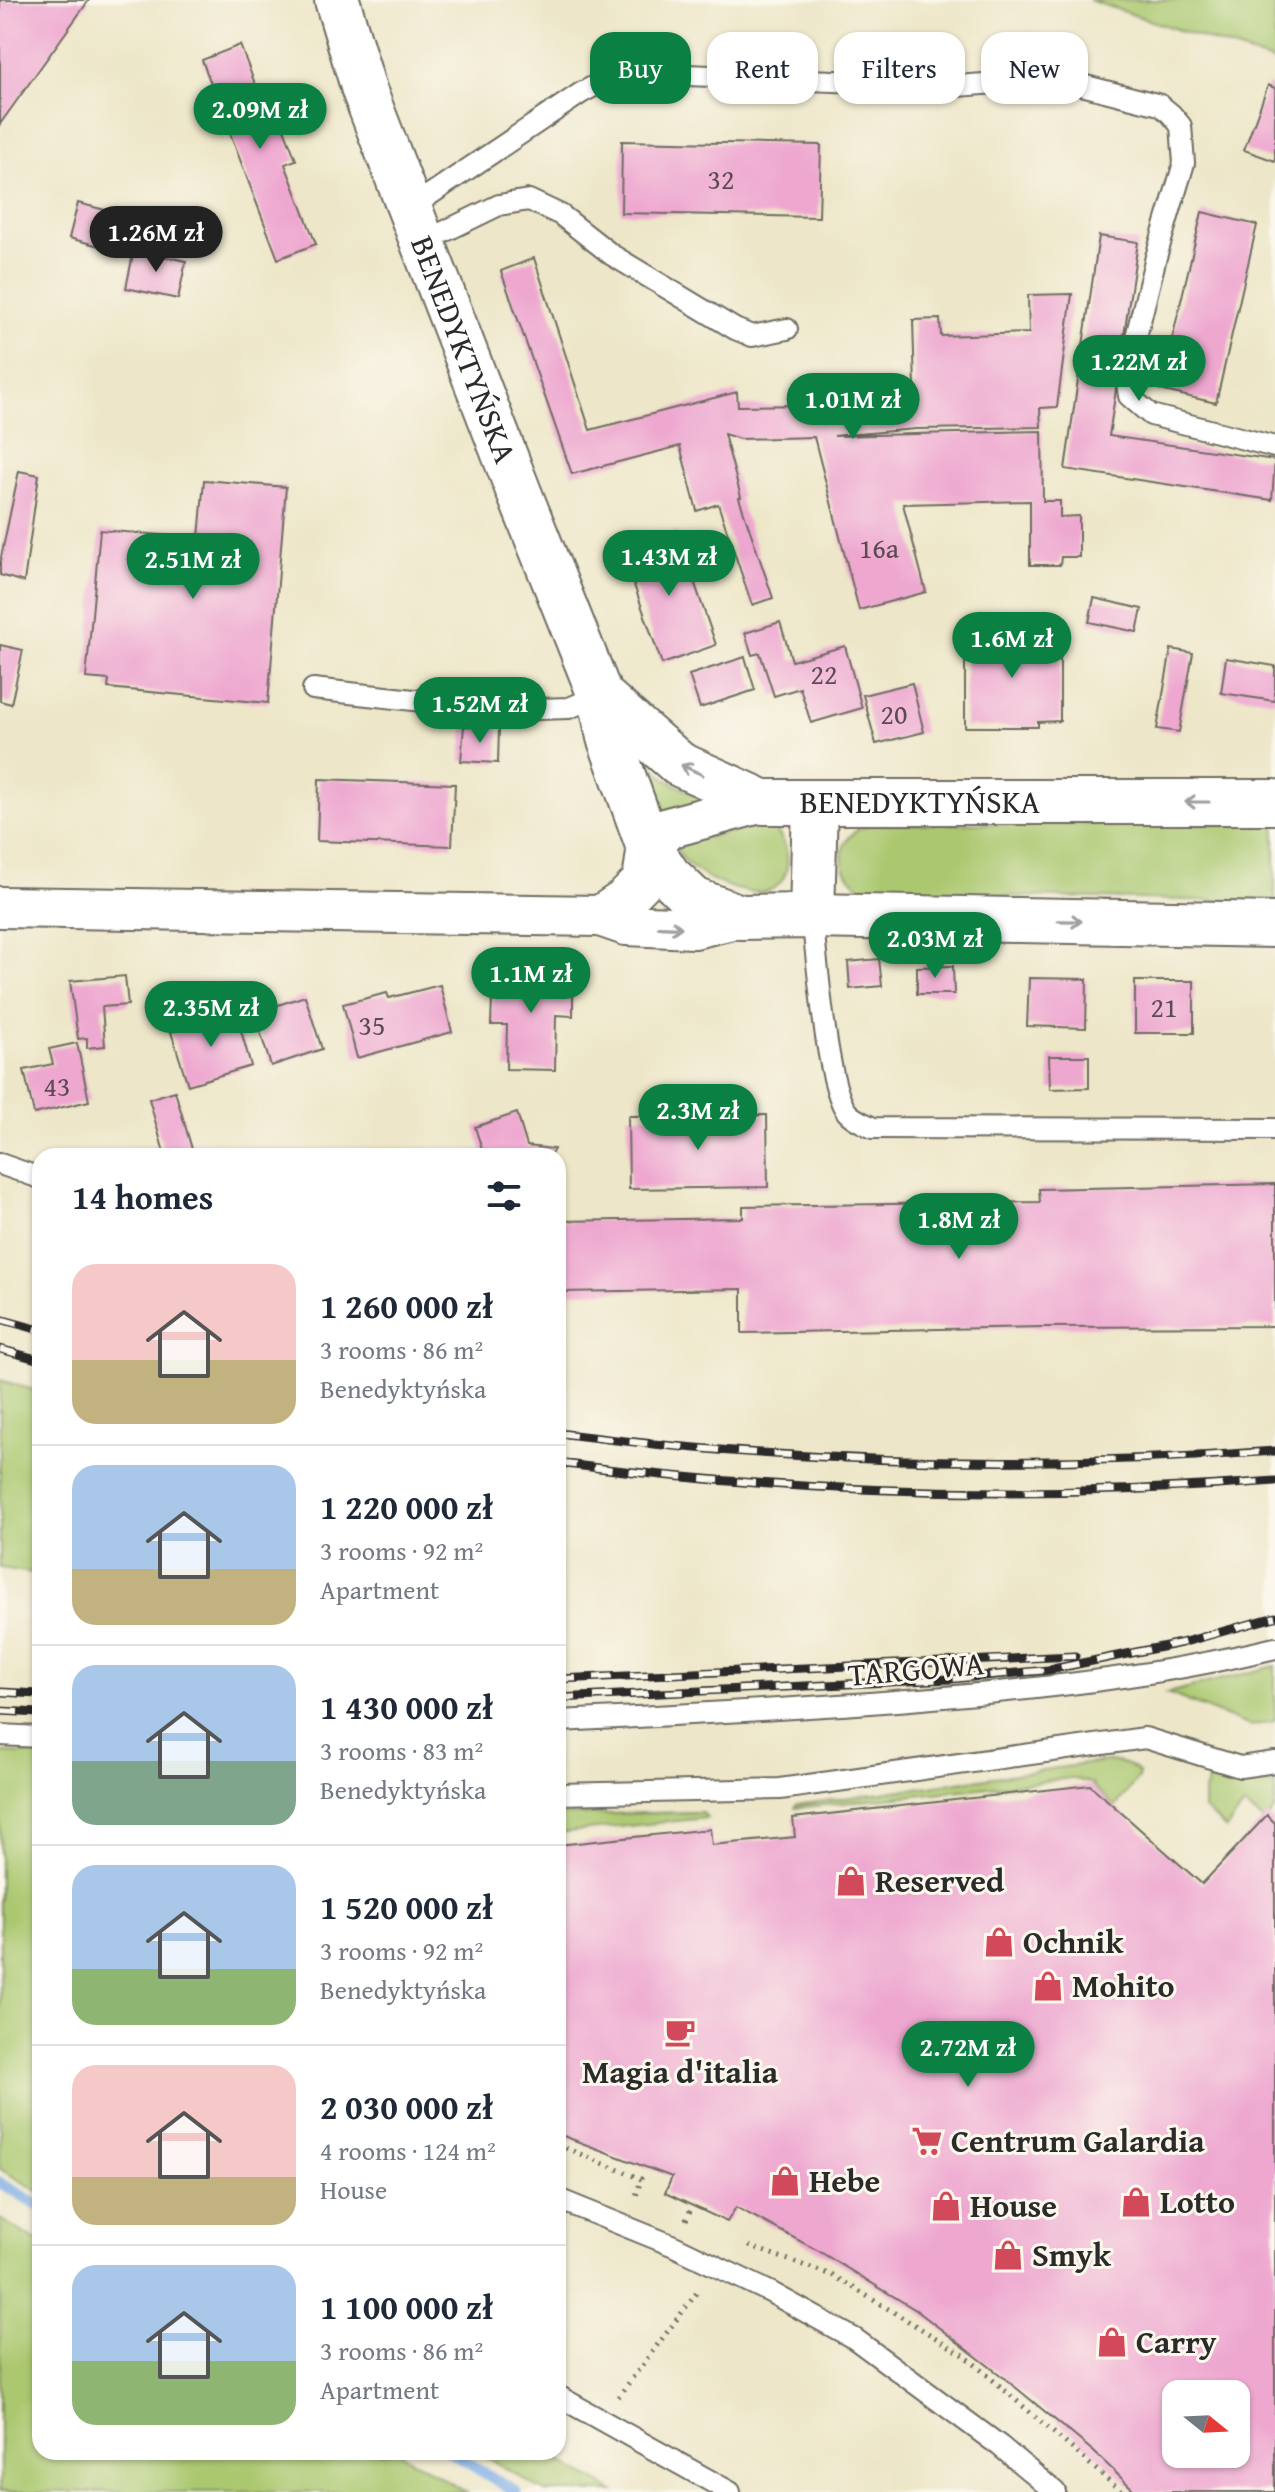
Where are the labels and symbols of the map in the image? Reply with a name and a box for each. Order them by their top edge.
pin: 2.09M zł [177,83,343,151]
house number: 32 [708,158,734,199]
pin: 1.26M zł [73,206,239,274]
street label: BENEDYKTYŃSKA [399,229,530,470]
pin: 1.22M zł [1056,335,1222,403]
pin: 1.01M zł [770,373,936,441]
house number: 16a [859,527,900,568]
pin: 1.43M zł [586,530,752,598]
pin: 2.51M zł [110,533,276,601]
pin: 1.6M zł [938,612,1086,680]
house number: 22 [811,653,837,694]
pin: 1.52M zł [397,677,563,745]
house number: 20 [881,693,907,734]
one-way arrow [680,762,704,777]
street label: BENEDYKTYŃSKA [800,778,1041,825]
one-way arrow [1184,794,1211,810]
pin: 2.03M zł [852,912,1018,980]
one-way arrow [1056,914,1083,929]
one-way arrow [656,919,683,934]
pin: 1.1M zł [457,947,605,1015]
pin: 2.35M zł [128,981,294,1049]
house number: 21 [1151,986,1177,1027]
house number: 35 [359,1004,385,1045]
house number: 43 [44,1065,70,1106]
pin: 2.3M zł [624,1084,772,1152]
pin: 1.8M zł [885,1193,1033,1261]
street label: TARGOWA [846,1639,986,1698]
place label: Reserved [875,1857,1005,1904]
shop icon: Reserved [834,1864,868,1898]
place label: Ochnik [1023,1918,1124,1965]
shop icon: Ochnik [982,1925,1016,1959]
place label: Mohito [1072,1962,1175,2009]
shop icon: Mohito [1031,1969,1065,2003]
cafe icon: Magia d'italia [663,2015,697,2049]
pin: 2.72M zł [885,2021,1051,2089]
place label: Magia d'italia [582,2048,779,2095]
place label: Centrum Galardia [951,2117,1205,2164]
supermarket icon: Centrum Galardia [910,2124,944,2158]
place label: Hebe [809,2157,880,2204]
shop icon: Hebe [768,2164,802,2198]
place label: Lotto [1160,2178,1235,2225]
place label: House [970,2182,1057,2229]
shop icon: Lotto [1119,2185,1153,2219]
shop icon: House [929,2189,963,2223]
place label: Smyk [1032,2231,1112,2278]
shop icon: Smyk [991,2238,1025,2272]
place label: Carry [1136,2318,1217,2365]
shop icon: Carry [1095,2325,1129,2359]
north arrow [1162,2380,1250,2468]

